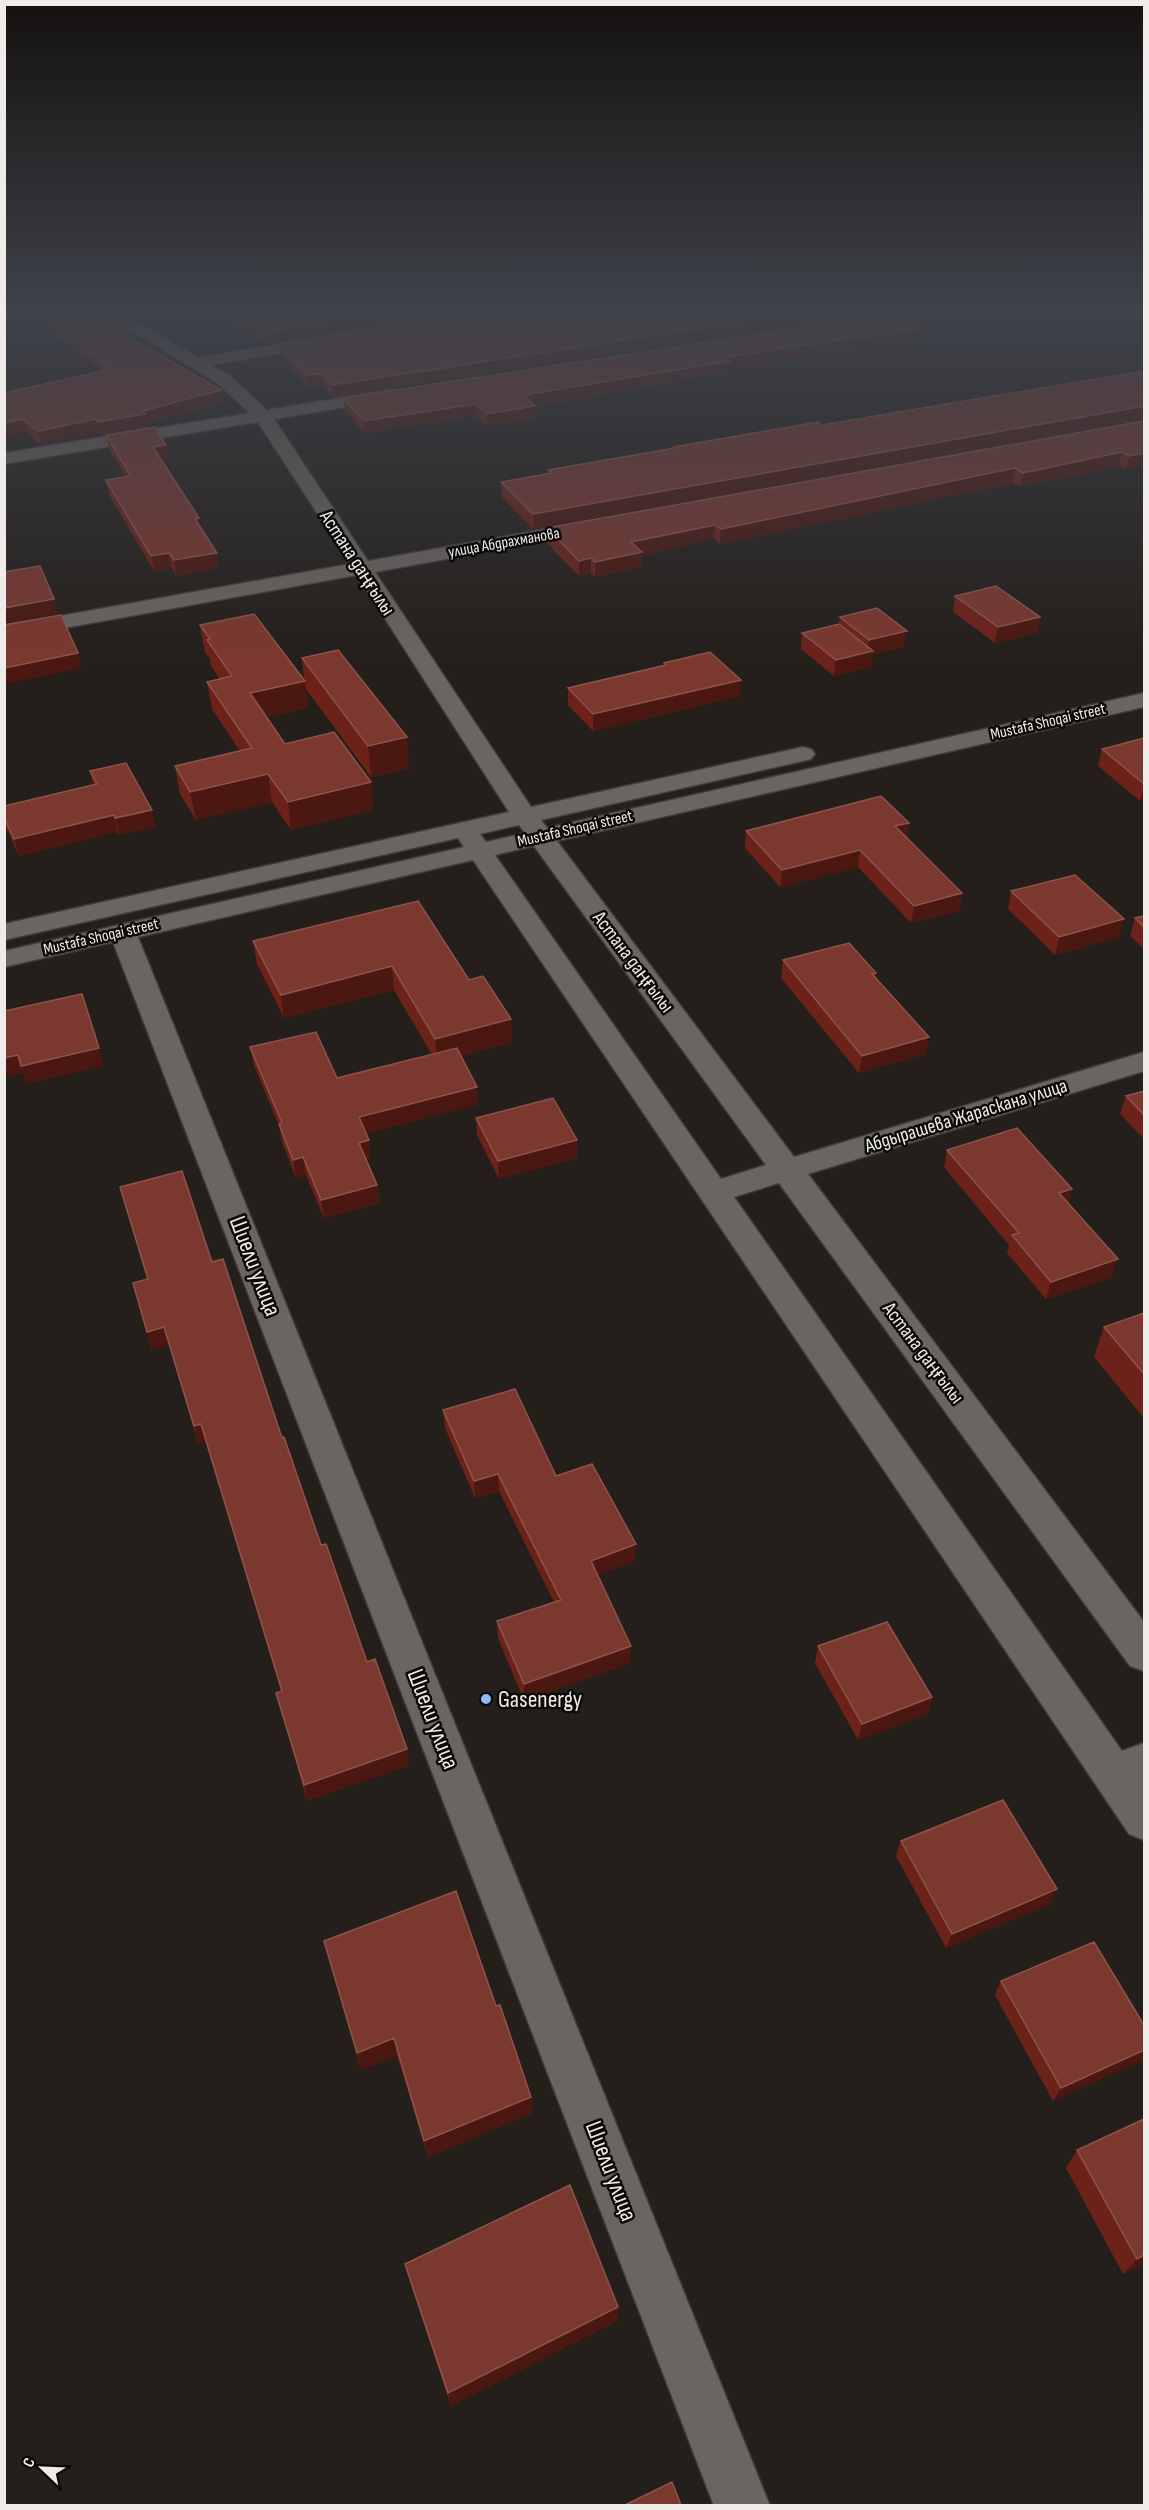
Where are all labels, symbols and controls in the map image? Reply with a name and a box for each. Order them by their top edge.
street label: Астана даңғылы [314,505,400,620]
street label: улица Абдрахманова [447,524,561,562]
street label: Mustafa Shoqai street [989,700,1107,744]
street label: Mustafa Shoqai street [516,807,634,851]
street label: Астана даңғылы [587,906,679,1017]
street label: Mustafa Shoqai street [42,915,160,959]
street label: Абдырашева Жараскана улица [861,1074,1070,1159]
street label: Шиели улица [223,1212,287,1320]
street label: Астана даңғылы [877,1297,969,1408]
street label: Шиели улица [401,1665,465,1773]
place label: Gasenergy [498,1685,582,1714]
marker: Gasenergy [479,1692,493,1706]
street label: Шиели улица [579,2117,643,2225]
north arrow [12,2438,72,2498]
text: С [19,2455,40,2470]

